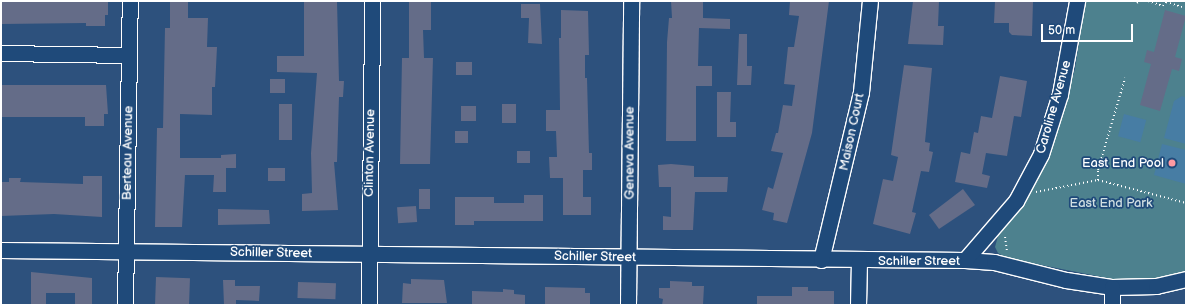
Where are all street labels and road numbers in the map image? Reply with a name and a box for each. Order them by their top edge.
street label: Caroline Avenue [1033,58,1075,156]
street label: Maison Court [836,92,868,172]
street label: Berteau Avenue [119,106,137,200]
street label: Geneva Avenue [622,106,638,200]
street label: Clinton Avenue [361,109,379,197]
street label: Schiller Street [230,244,312,262]
street label: Schiller Street [554,248,636,266]
street label: Schiller Street [878,253,960,269]

